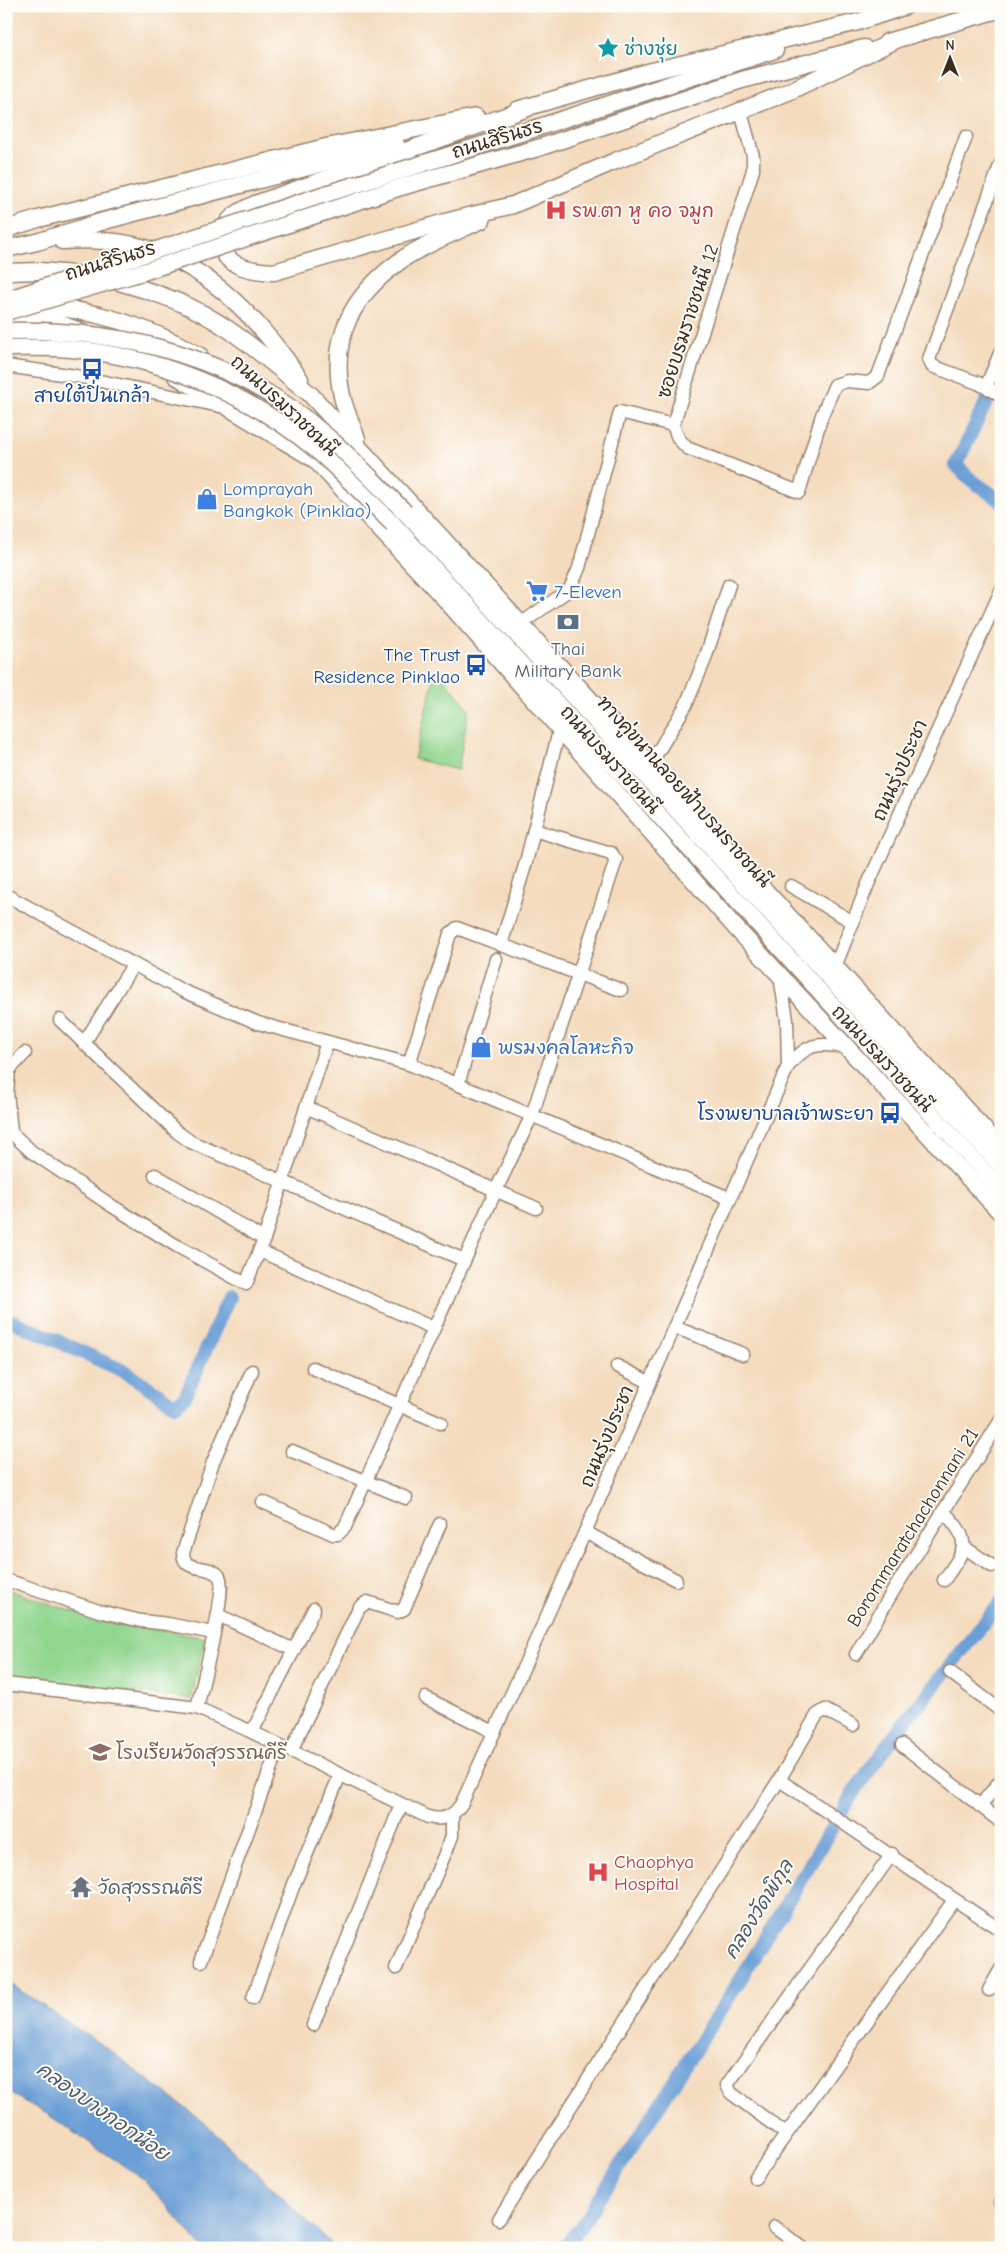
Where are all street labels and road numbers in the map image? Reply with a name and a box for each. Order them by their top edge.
street label: ถนนสิรินธร [449,115,545,163]
street label: ถนนสิรินธร [62,237,158,285]
street label: ซอยบรมราชชนนี 12 [652,241,723,401]
street label: ถนนบรมราชชนนี [226,350,343,461]
street label: ทางคู่ขนานลอยฟ้าบรมราชชนนี [590,690,778,894]
street label: ถนนบรมราชชนนี [556,700,666,819]
street label: ถนนรุ่งประชา [867,716,935,826]
street label: ถนนบรมราชชนนี [827,1000,938,1117]
street label: ถนนรุ่งประชา [575,1382,641,1492]
street label: Borommaratchachonnani 21 [843,1424,983,1631]

